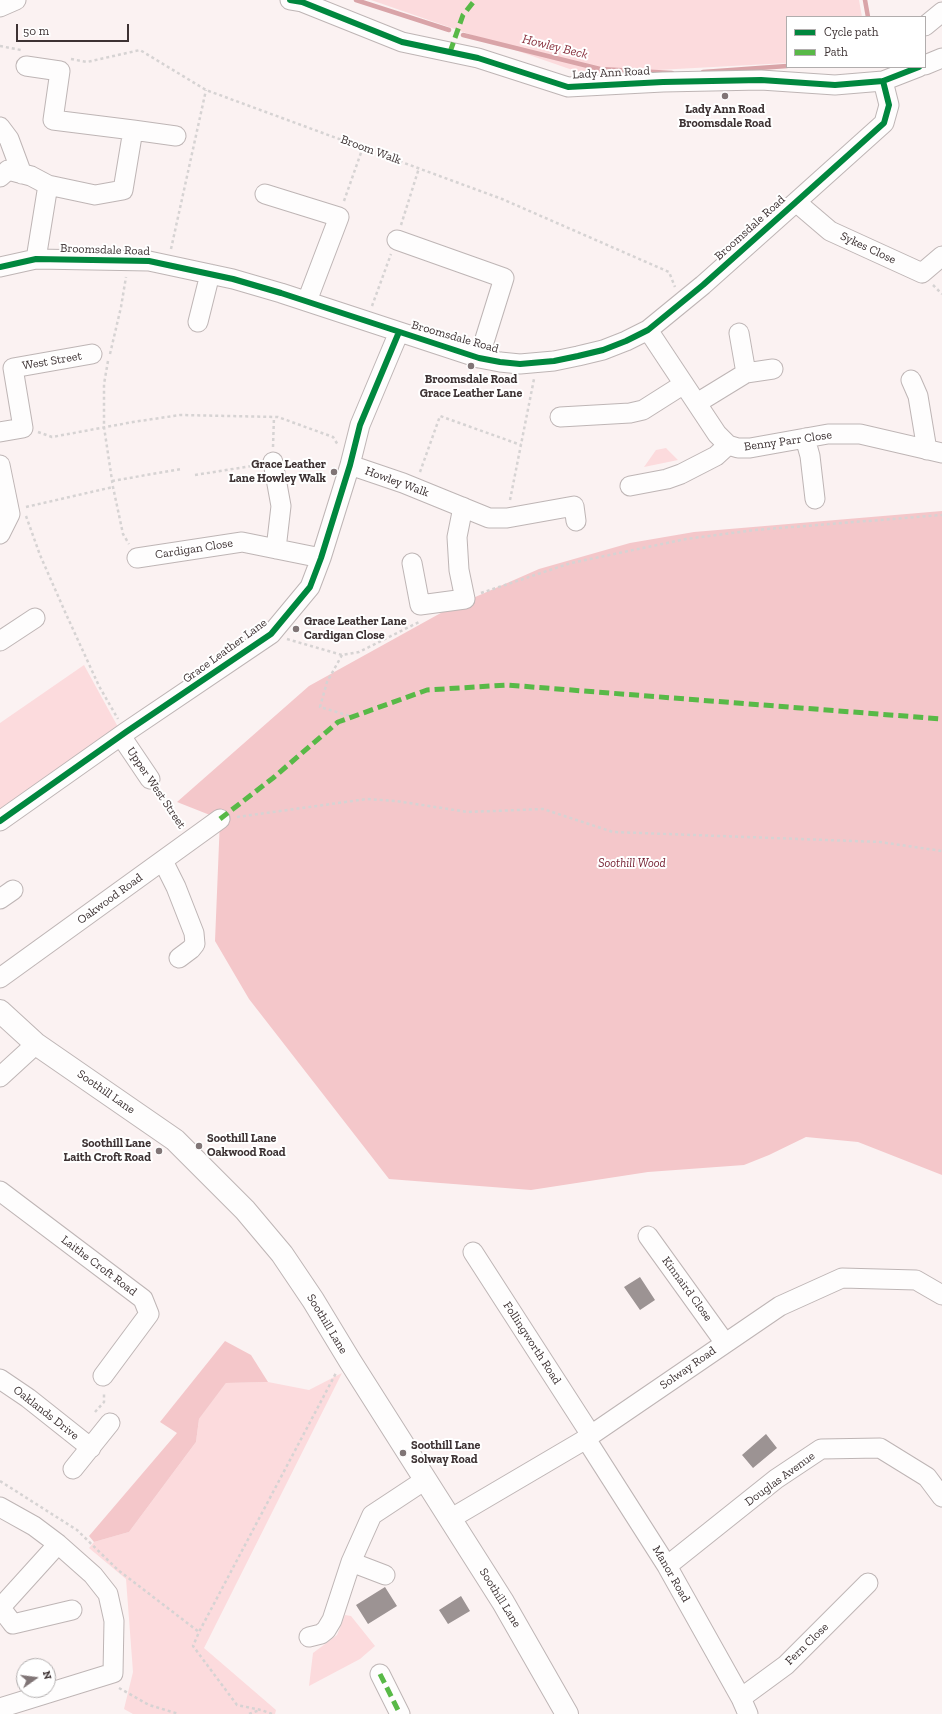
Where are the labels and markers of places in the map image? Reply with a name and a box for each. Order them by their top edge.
marker: Lady Ann Road Broomsdale Road [720,91,730,101]
place label: Lady Ann Road Broomsdale Road [679,103,771,131]
marker: Broomsdale Road Grace Leather Lane [466,361,476,371]
place label: Broomsdale Road Grace Leather Lane [420,373,522,401]
place label: Grace Leather Lane Howley Walk [229,458,326,486]
marker: Grace Leather Lane Howley Walk [329,467,339,477]
place label: Grace Leather Lane Cardigan Close [304,615,407,643]
marker: Grace Leather Lane Cardigan Close [291,624,301,634]
place label: Soothill Lane Oakwood Road [207,1132,286,1160]
place label: Soothill Lane Laith Croft Road [63,1137,151,1165]
marker: Soothill Lane Oakwood Road [194,1141,204,1151]
marker: Soothill Lane Laith Croft Road [154,1146,164,1156]
place label: Soothill Lane Solway Road [411,1439,480,1467]
marker: Soothill Lane Solway Road [398,1448,408,1458]

